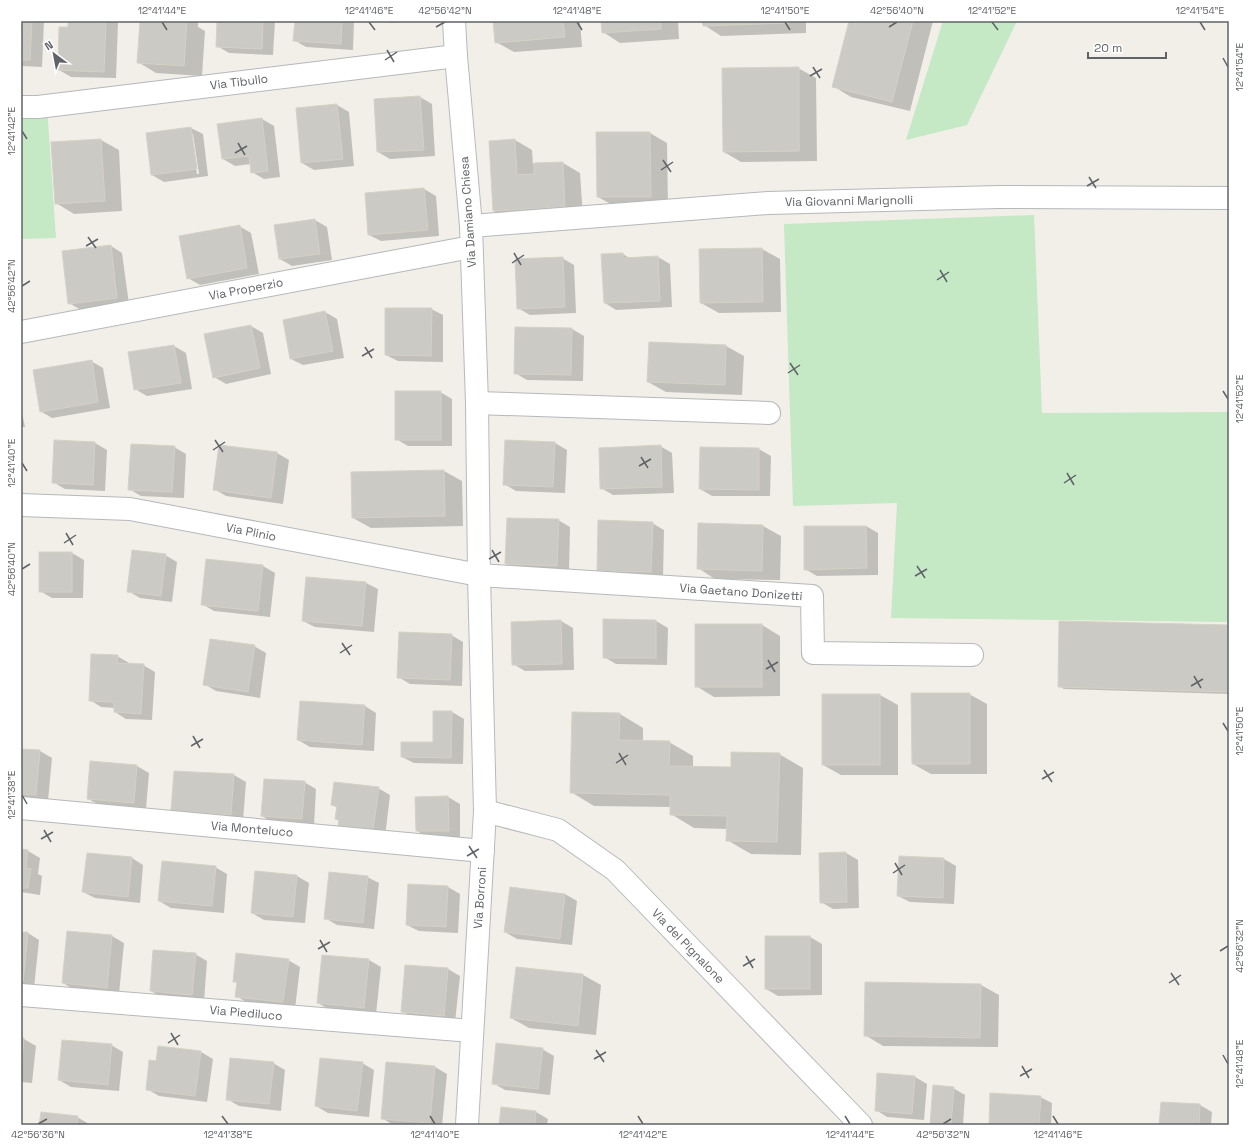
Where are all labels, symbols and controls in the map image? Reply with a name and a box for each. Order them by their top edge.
text: 12°41'44"E [138,4,187,17]
text: 12°41'46"E [345,4,394,17]
text: 42°56'42"N [418,4,472,17]
text: 12°41'48"E [553,4,602,17]
text: 12°41'50"E [761,4,810,17]
text: 42°56'40"N [870,4,924,17]
text: 12°41'52"E [968,4,1017,17]
text: 12°41'54"E [1176,4,1225,17]
north arrow [34,34,74,74]
scale bar [1088,34,1166,60]
text: N [42,38,56,53]
text: 20 m [1094,40,1122,56]
text: 12°41'54"E [1233,42,1246,91]
street label: Via Tibullo [209,71,269,93]
text: 12°41'42"E [5,106,18,155]
street label: Via Damiano Chiesa [456,156,480,268]
street label: Via Giovanni Marignolli [785,192,913,210]
text: 42°56'42"N [5,259,18,313]
street label: Via Properzio [208,274,284,304]
text: 12°41'52"E [1233,374,1246,423]
text: 12°41'40"E [5,438,18,487]
street label: Via Plinio [224,519,278,545]
text: 42°56'40"N [5,542,18,596]
street label: Via Gaetano Donizetti [679,580,803,604]
text: 12°41'50"E [1233,706,1246,756]
text: 12°41'38"E [5,770,18,819]
street label: Via Monteluco [210,817,294,841]
street label: Via Borroni [470,866,490,930]
street label: Via del Pignalone [648,905,728,987]
text: 42°56'32"N [1233,919,1246,973]
street label: Via Piediluco [209,1002,283,1024]
text: 12°41'48"E [1233,1039,1246,1088]
text: 42°56'36"N [11,1128,65,1141]
text: 12°41'38"E [204,1128,253,1141]
text: 12°41'40"E [411,1128,460,1141]
text: 12°41'42"E [619,1128,668,1141]
text: 12°41'44"E [826,1128,875,1141]
text: 42°56'32"N [916,1128,970,1141]
text: 12°41'46"E [1034,1128,1083,1141]

